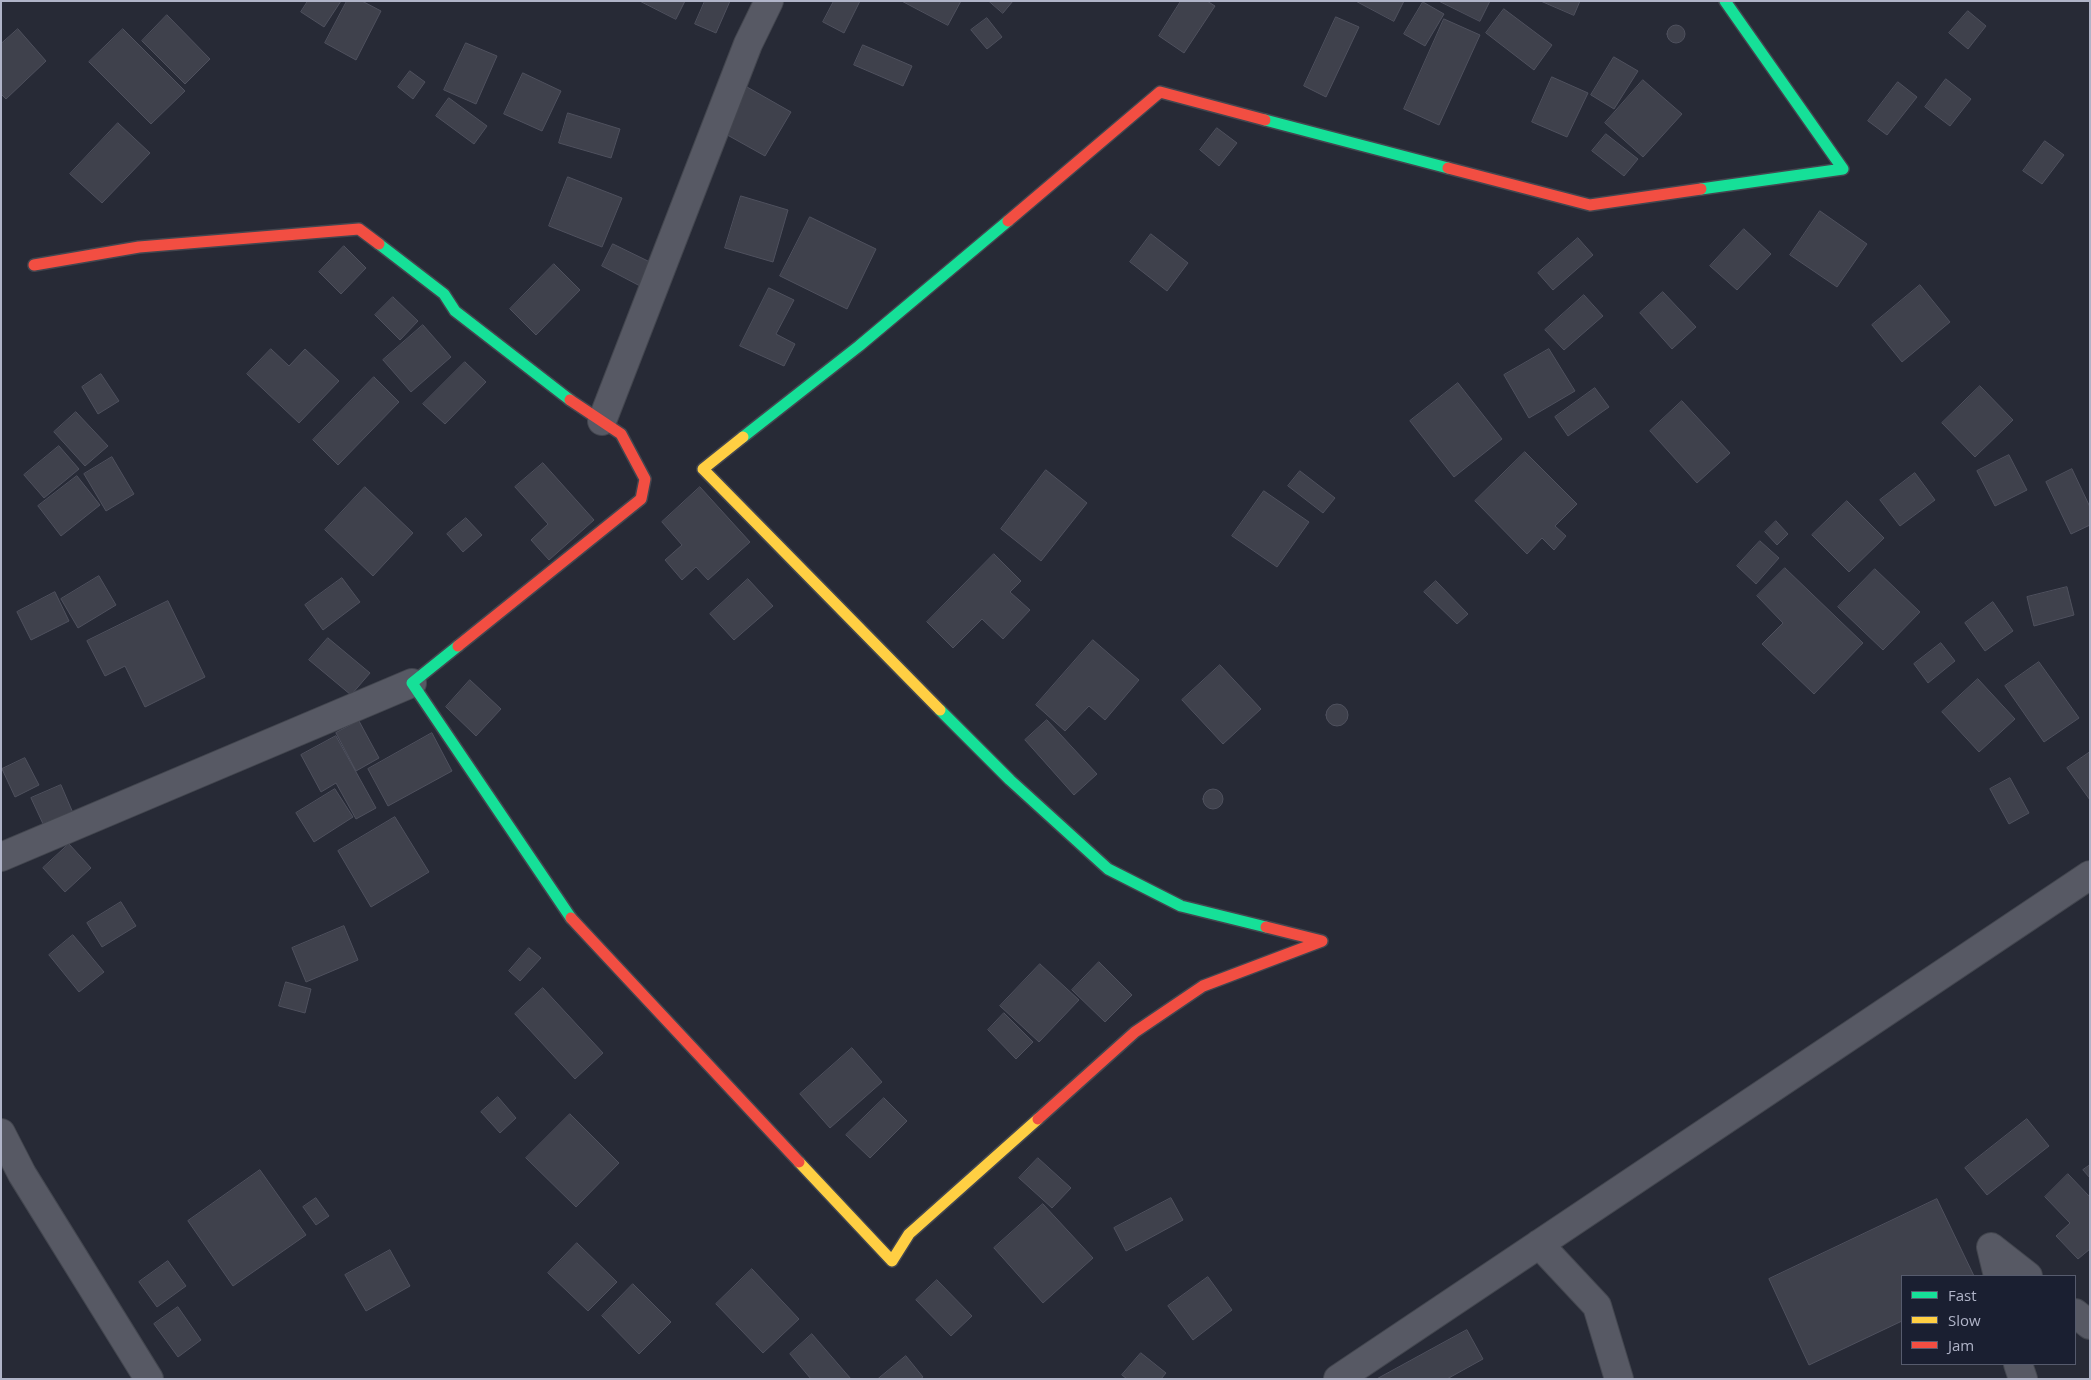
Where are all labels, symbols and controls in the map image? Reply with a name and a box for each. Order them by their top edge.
legend [1901,1275,2076,1365]
text: Fast [1948,1285,1977,1305]
text: Slow [1948,1310,1981,1330]
text: Jam [1948,1335,1974,1355]

